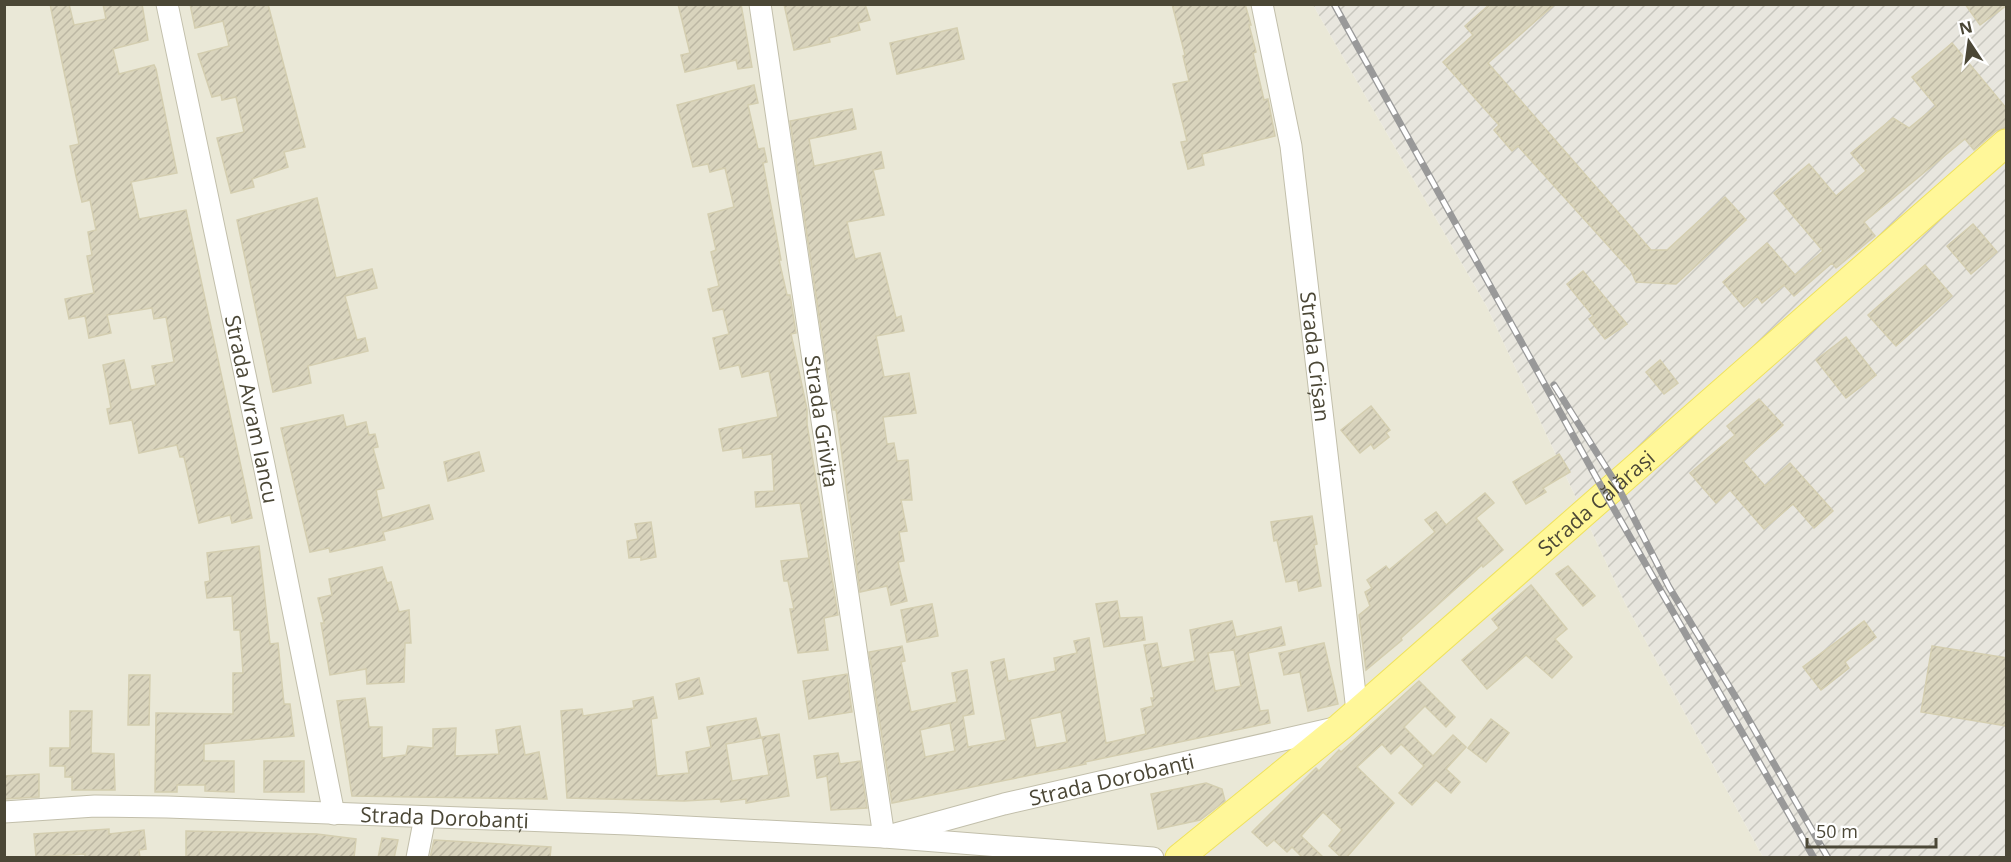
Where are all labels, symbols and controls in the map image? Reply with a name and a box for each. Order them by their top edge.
north arrow [1939,12,1999,72]
text: N [1957,15,1974,40]
street label: Strada Crișan [1294,290,1337,423]
street label: Strada Avram Iancu [219,312,285,506]
street label: Strada Grivița [798,353,846,489]
street label: Strada Călărași [1532,444,1660,561]
street label: Strada Dorobanți [1026,747,1197,812]
street label: Strada Dorobanți [360,800,529,834]
scale bar [1807,811,1936,849]
text: 50 m [1816,819,1858,843]

